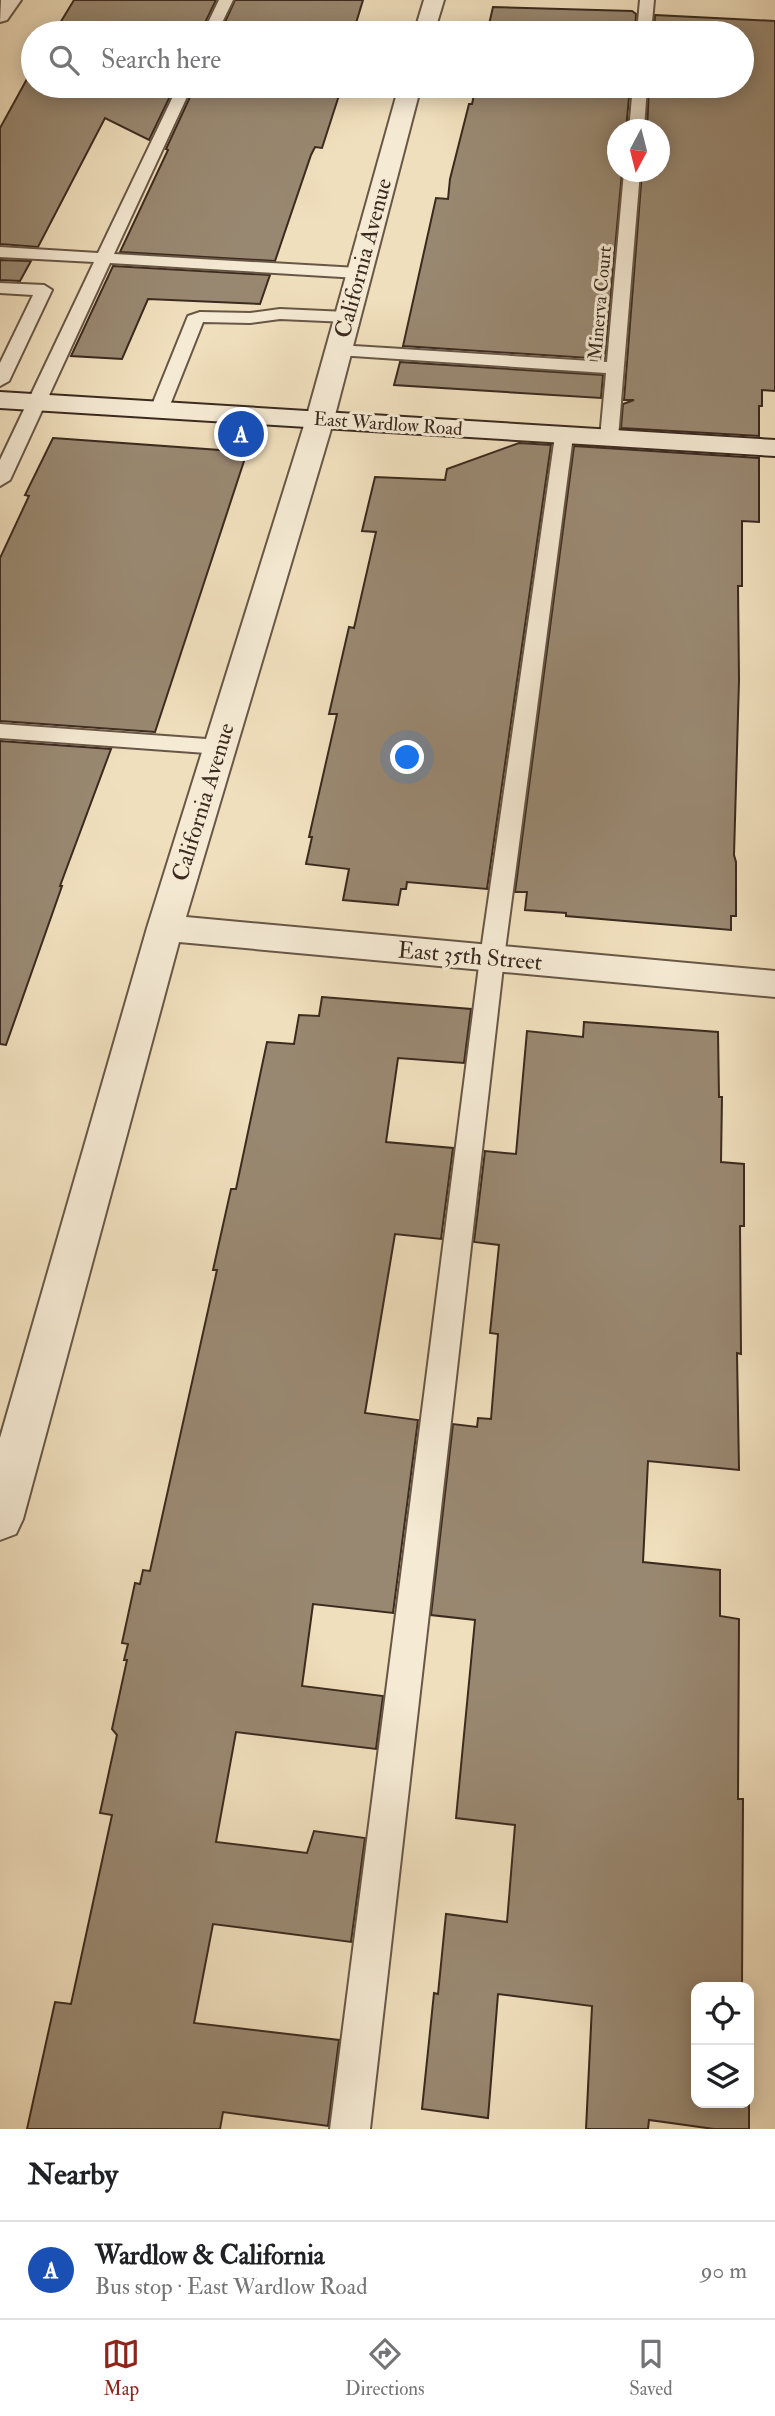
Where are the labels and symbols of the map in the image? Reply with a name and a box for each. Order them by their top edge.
north arrow [607,119,670,182]
street label: California Avenue [328,175,398,341]
street label: Minerva Court [583,245,617,361]
street label: East Wardlow Road [313,407,464,441]
pin: A [218,408,264,460]
street label: California Avenue [165,719,241,885]
your location [390,740,424,774]
street label: East 35th Street [397,935,543,977]

